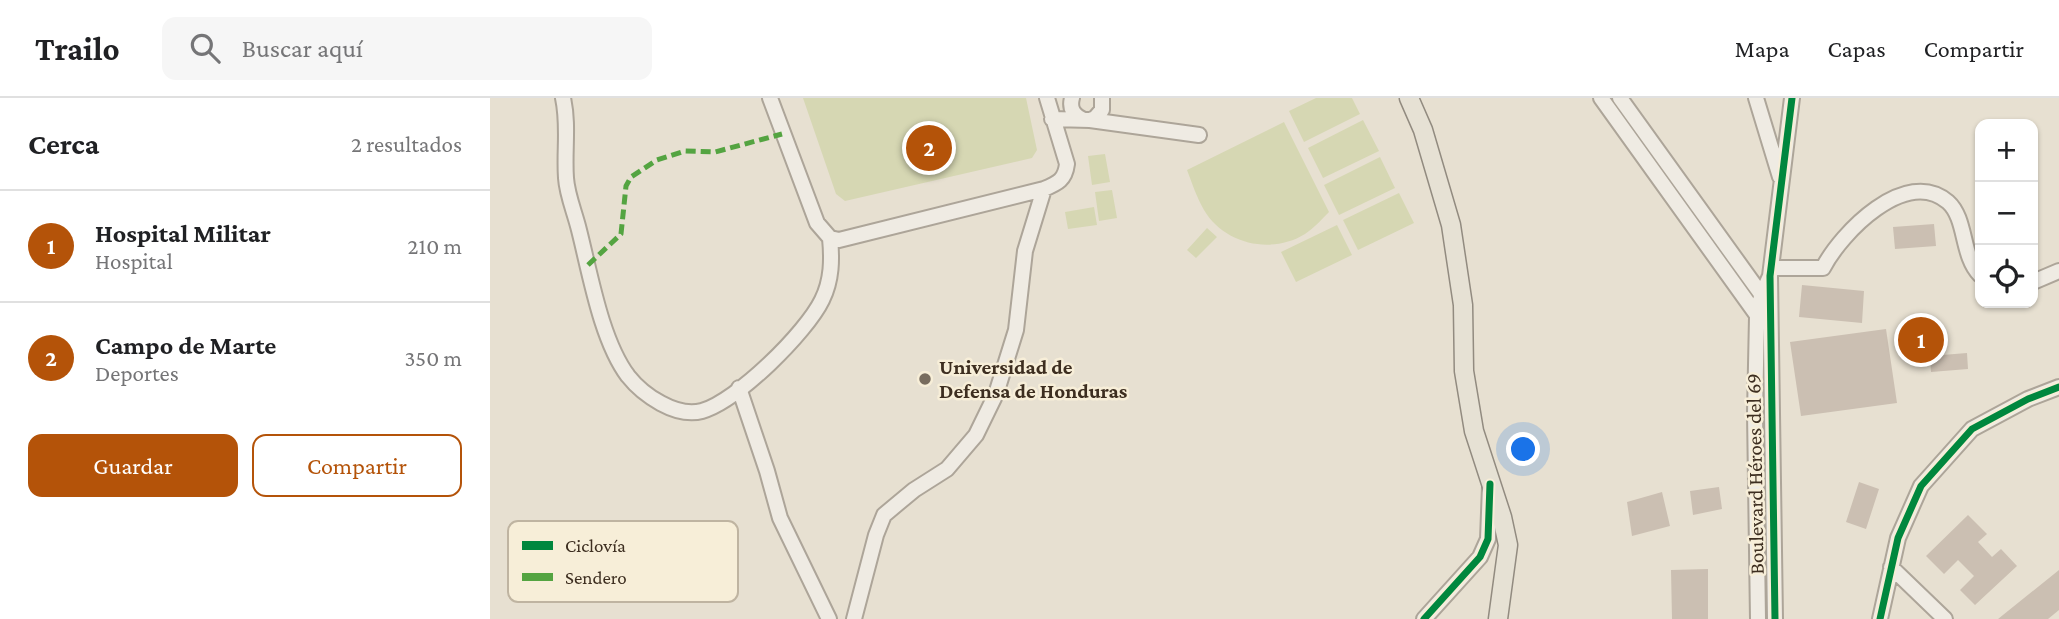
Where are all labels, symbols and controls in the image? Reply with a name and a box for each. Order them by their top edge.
search box [162,17,652,80]
icon: search [186,29,224,67]
text: Trailo [35,30,120,67]
text: Buscar aquí [242,34,363,63]
text: Mapa [1735,35,1790,62]
text: Capas [1828,35,1886,62]
text: Compartir [1924,35,2024,62]
map controls [1975,119,2038,308]
button: + [1975,119,2038,182]
pin: 2 [906,122,952,174]
text: Cerca [28,127,99,160]
text: 2 resultados [351,131,462,157]
button: − [1975,182,2038,245]
text: Hospital Militar [95,219,271,248]
text: 1 [47,233,55,259]
text: 210 m [408,233,462,259]
button: locate [1975,245,2038,308]
text: Hospital [95,248,173,274]
pin: 1 [1898,314,1944,366]
text: Campo de Marte [95,331,276,360]
text: 2 [45,345,57,371]
text: 350 m [404,345,462,371]
place label: Universidad de Defensa de Honduras [939,355,1128,403]
text: Deportes [95,360,179,386]
marker: Universidad de Defensa de Honduras [917,371,933,387]
street label: Boulevard Héroes del 69 [1741,373,1769,575]
your location [1506,432,1540,466]
button: Guardar [28,434,238,497]
button: Compartir [252,434,462,497]
legend [508,521,738,602]
text: Ciclovía [565,535,626,556]
text: Sendero [565,567,627,588]

